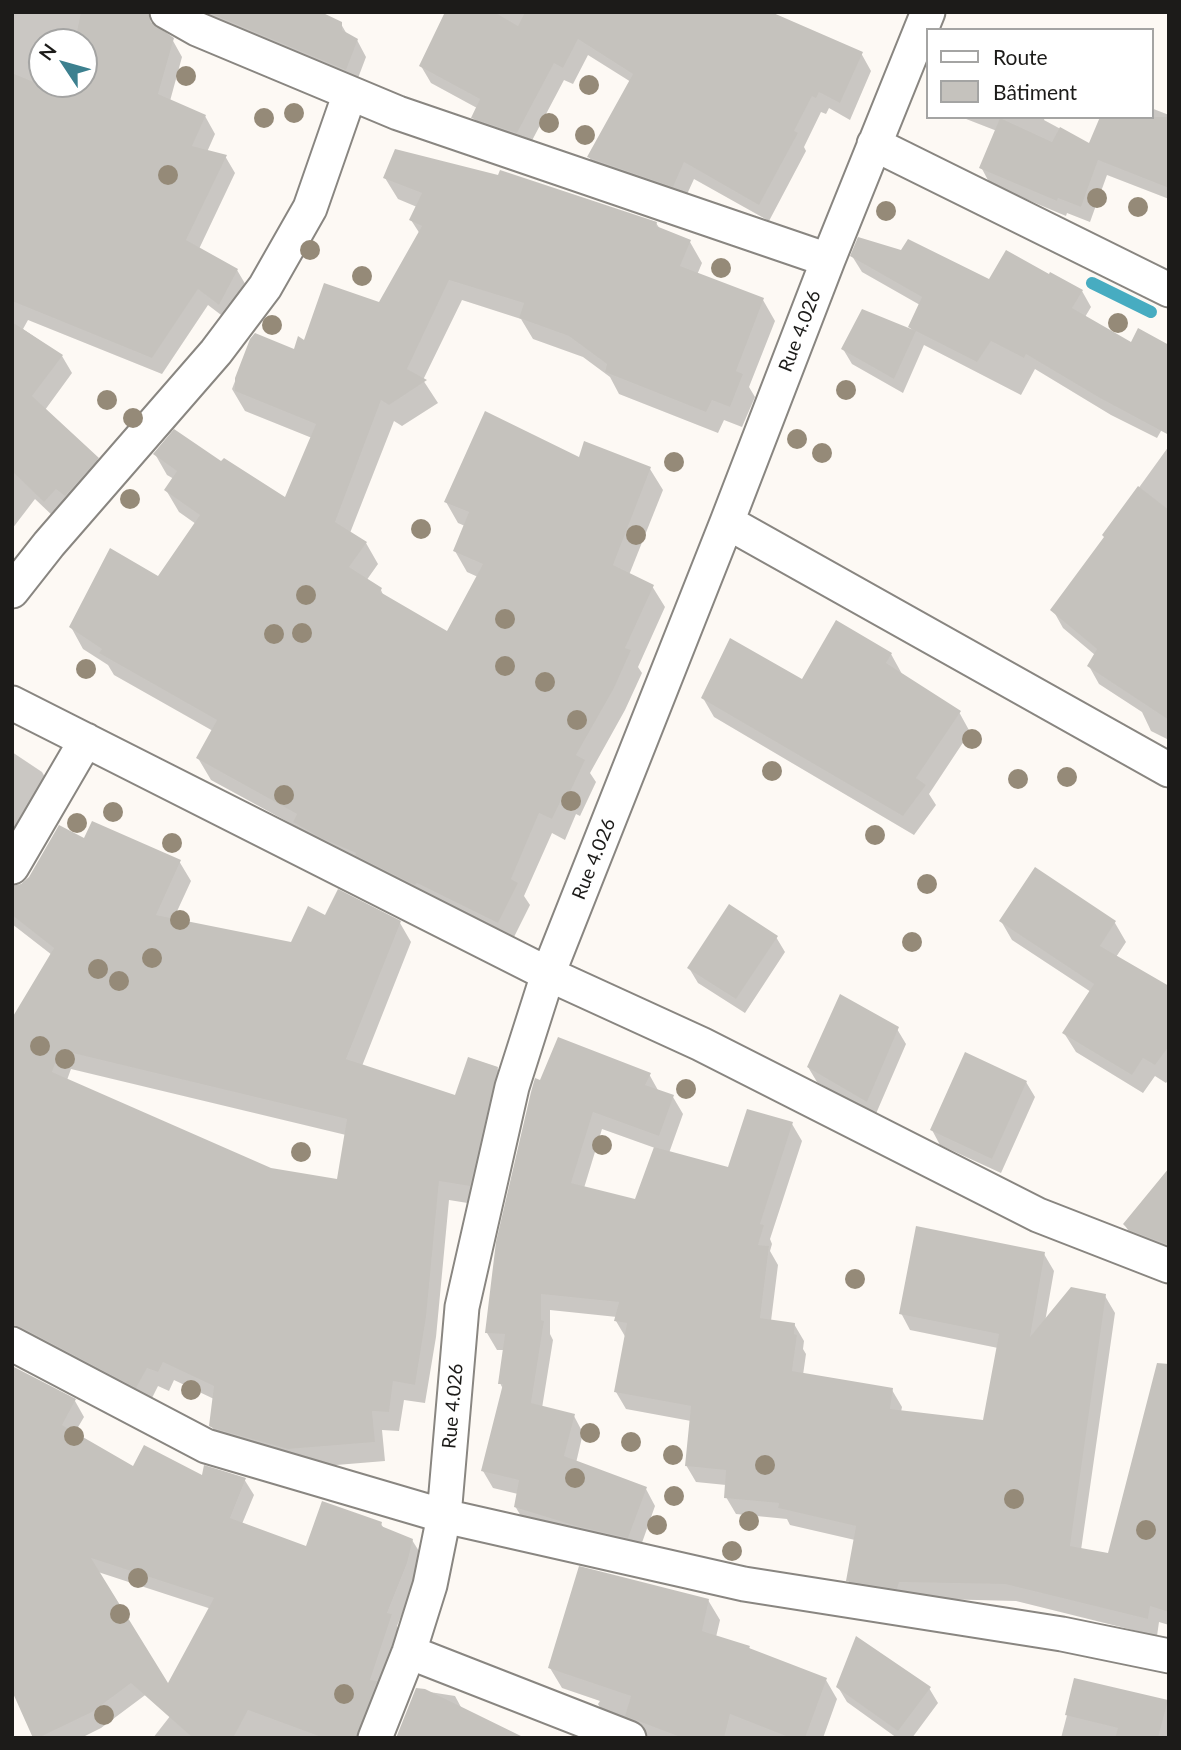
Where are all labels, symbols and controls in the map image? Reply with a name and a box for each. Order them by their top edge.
north arrow [28,28,98,98]
legend [926,28,1153,119]
text: N [34,39,61,64]
text: Route [993,44,1048,69]
text: Bâtiment [993,79,1077,104]
street label: Rue 4.026 [774,287,826,375]
street label: Rue 4.026 [567,815,621,903]
street label: Rue 4.026 [438,1362,468,1450]

